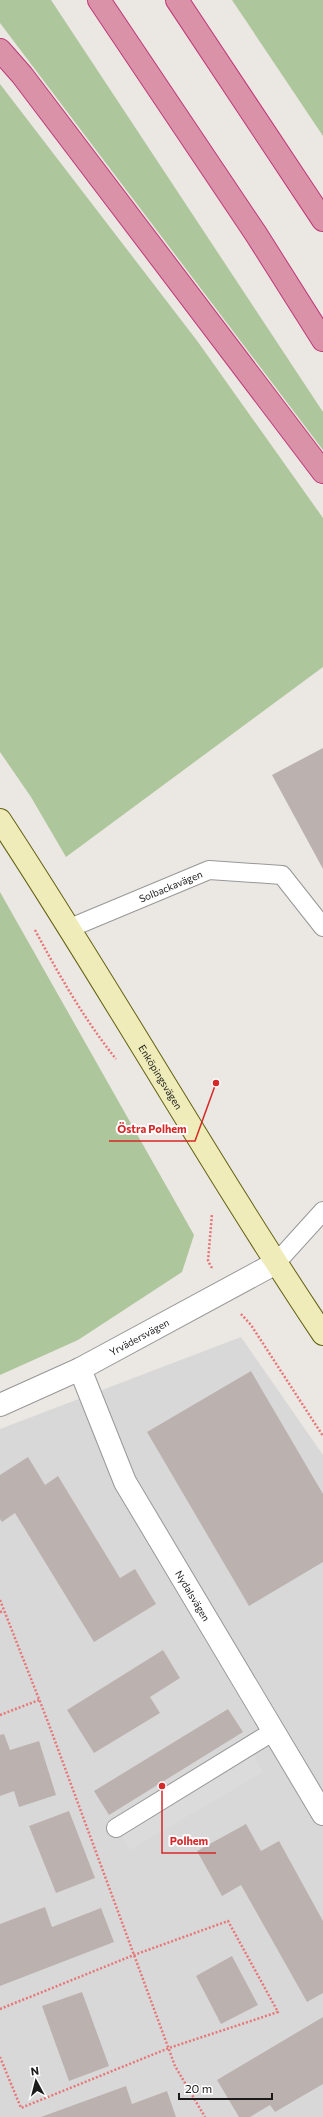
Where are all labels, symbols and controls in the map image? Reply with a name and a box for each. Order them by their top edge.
street label: Solbackavägen [137,867,204,905]
street label: Enköpingsvägen [136,1042,185,1111]
callout: Östra Polhem [109,1118,195,1141]
text: Östra Polhem [117,1122,187,1135]
street label: Yrvädersvägen [107,1316,171,1358]
street label: Nydalsvägen [173,1568,213,1623]
callout: Polhem [162,1830,216,1853]
text: Polhem [170,1834,209,1847]
north arrow [16,2061,56,2101]
text: N [30,2064,40,2078]
scale bar [179,2075,272,2101]
text: 20 m [185,2081,212,2095]

